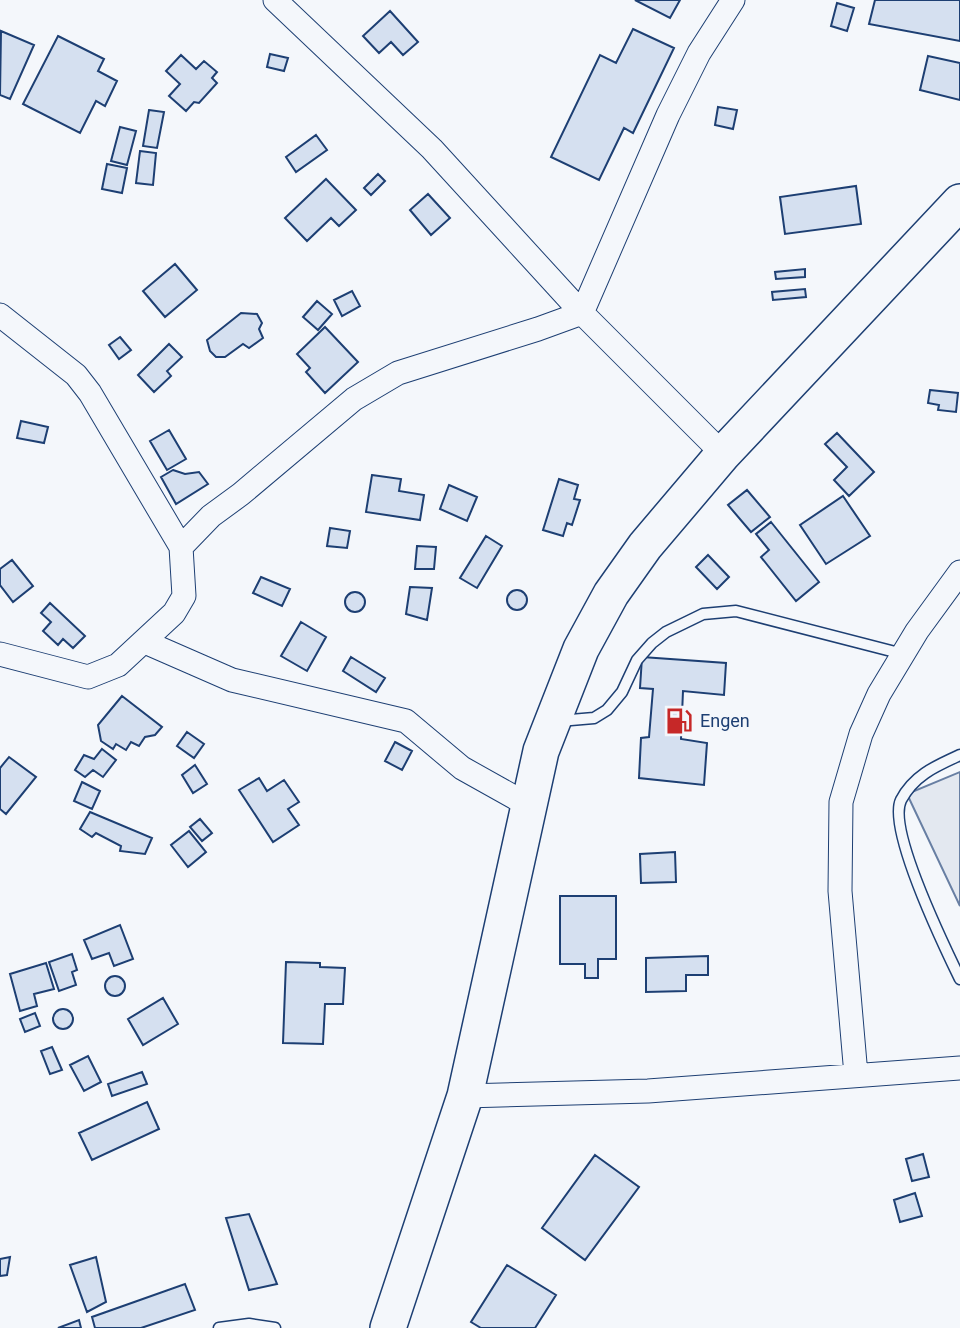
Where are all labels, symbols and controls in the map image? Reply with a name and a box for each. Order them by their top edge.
fuel station icon: Engen [664,706,694,736]
place label: Engen [700,710,750,731]

